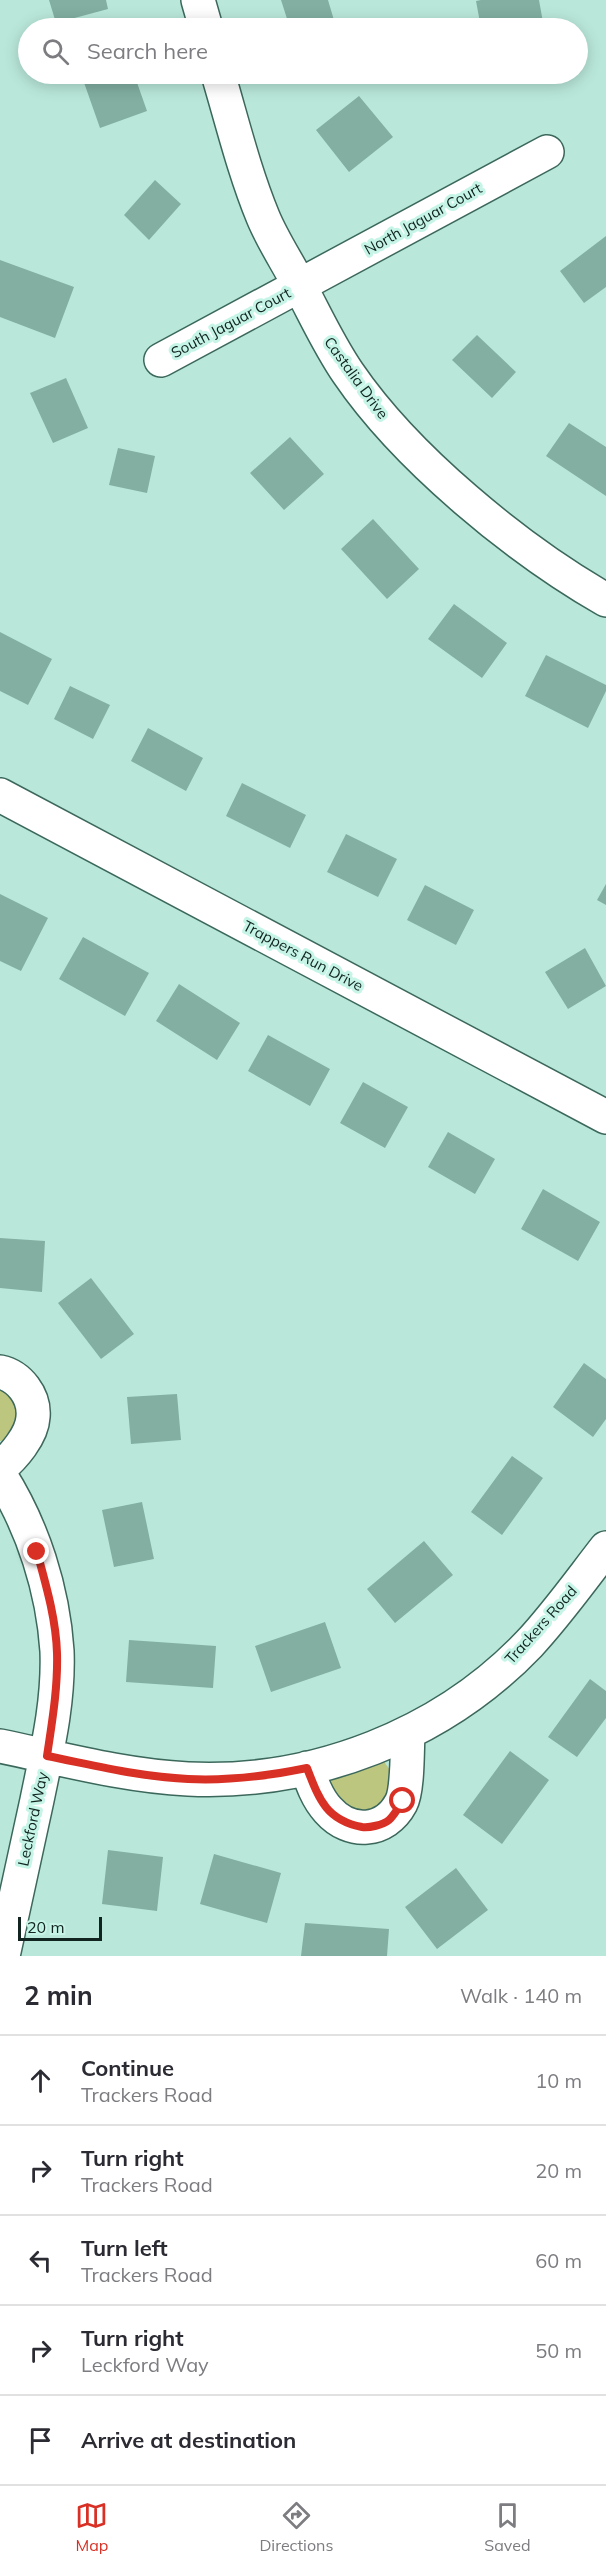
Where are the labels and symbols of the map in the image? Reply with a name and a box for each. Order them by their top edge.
street label: North Jaguar Court [361,178,485,259]
street label: South Jaguar Court [168,283,294,362]
street label: Castalia Drive [320,333,393,422]
street label: Trappers Run Drive [240,916,366,995]
route end [23,1538,49,1564]
street label: Trackers Road [500,1582,581,1668]
street label: Leckford Way [13,1770,52,1868]
route start [389,1787,415,1813]
scale bar [18,1914,102,1942]

